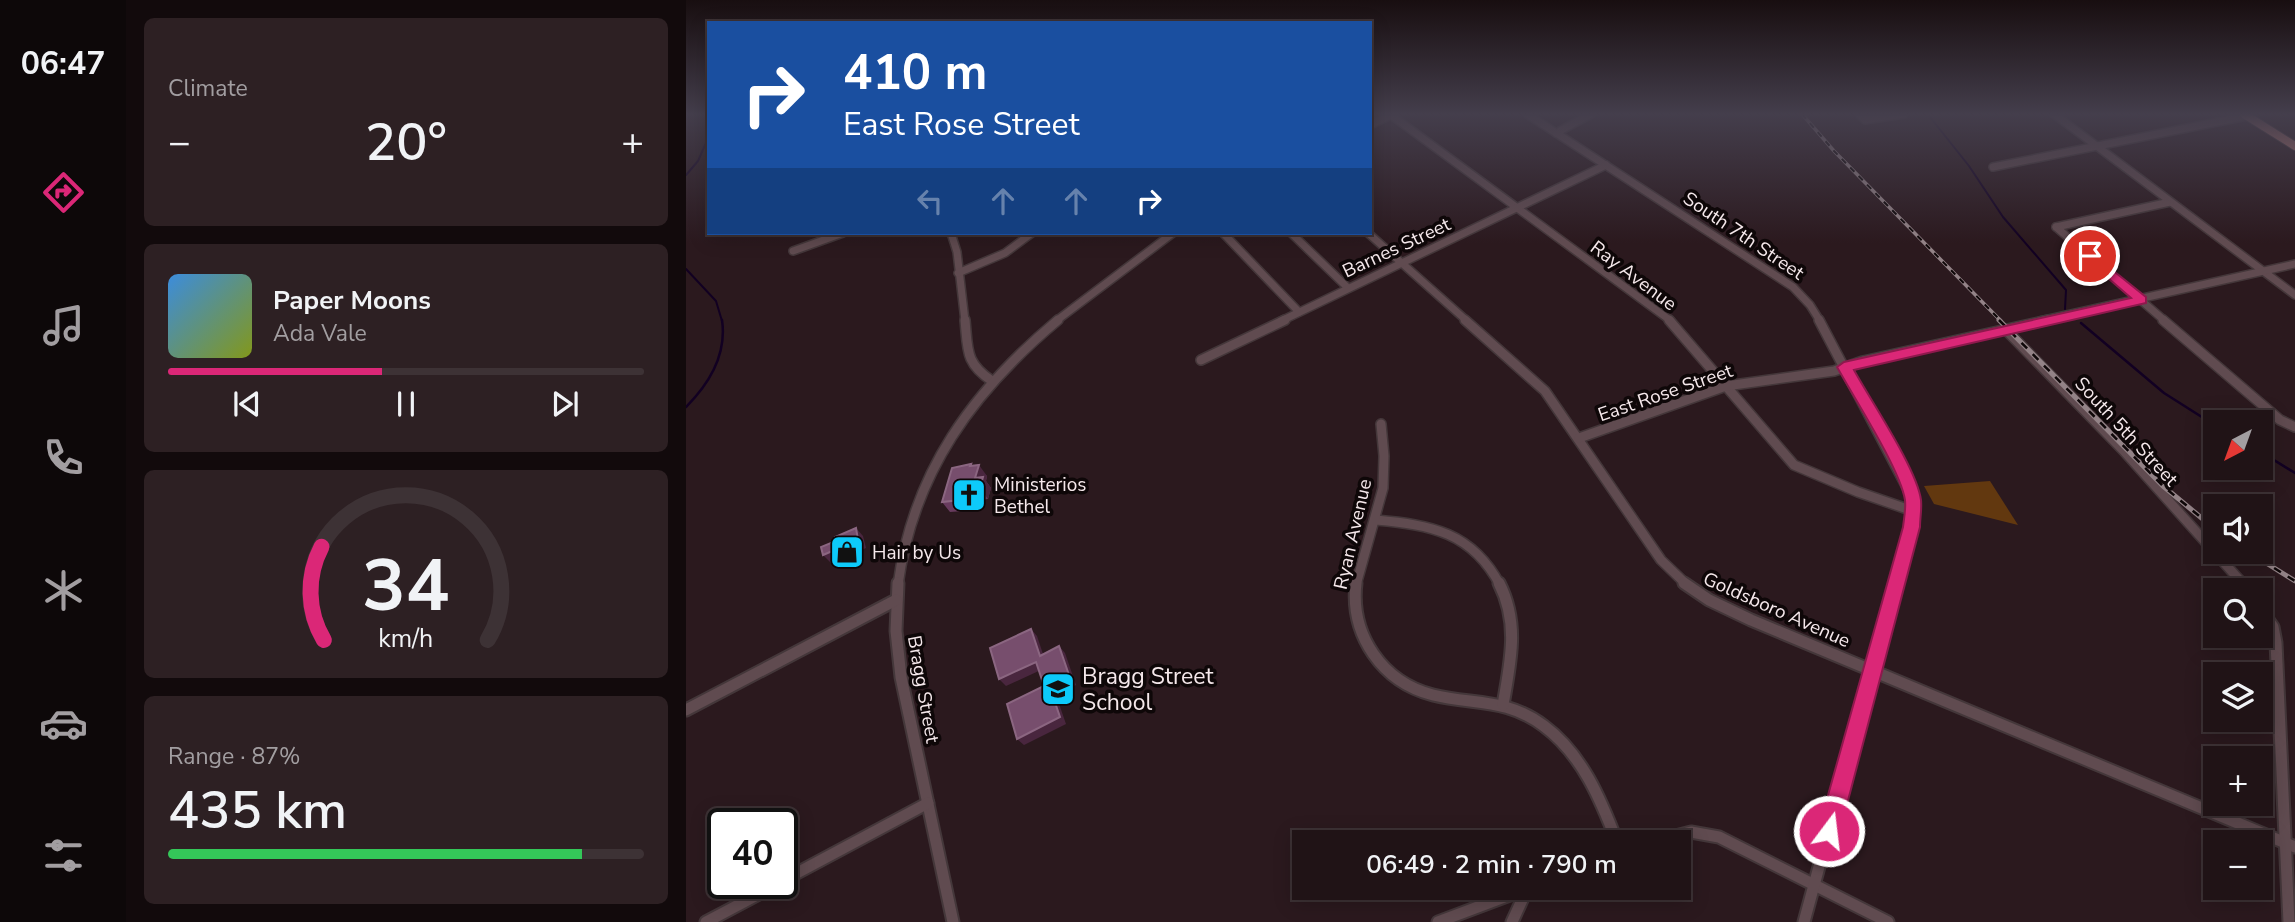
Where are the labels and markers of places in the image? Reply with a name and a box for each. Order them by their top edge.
pin [2060,226,2120,286]
place label: Ministerios Bethel [994,472,1086,520]
church icon: Ministerios Bethel [950,476,988,514]
shop icon: Hair by Us [828,533,866,571]
place label: Hair by Us [872,540,961,566]
place label: Bragg Street School [1082,661,1214,718]
school or university icon: Bragg Street School [1039,670,1077,708]

